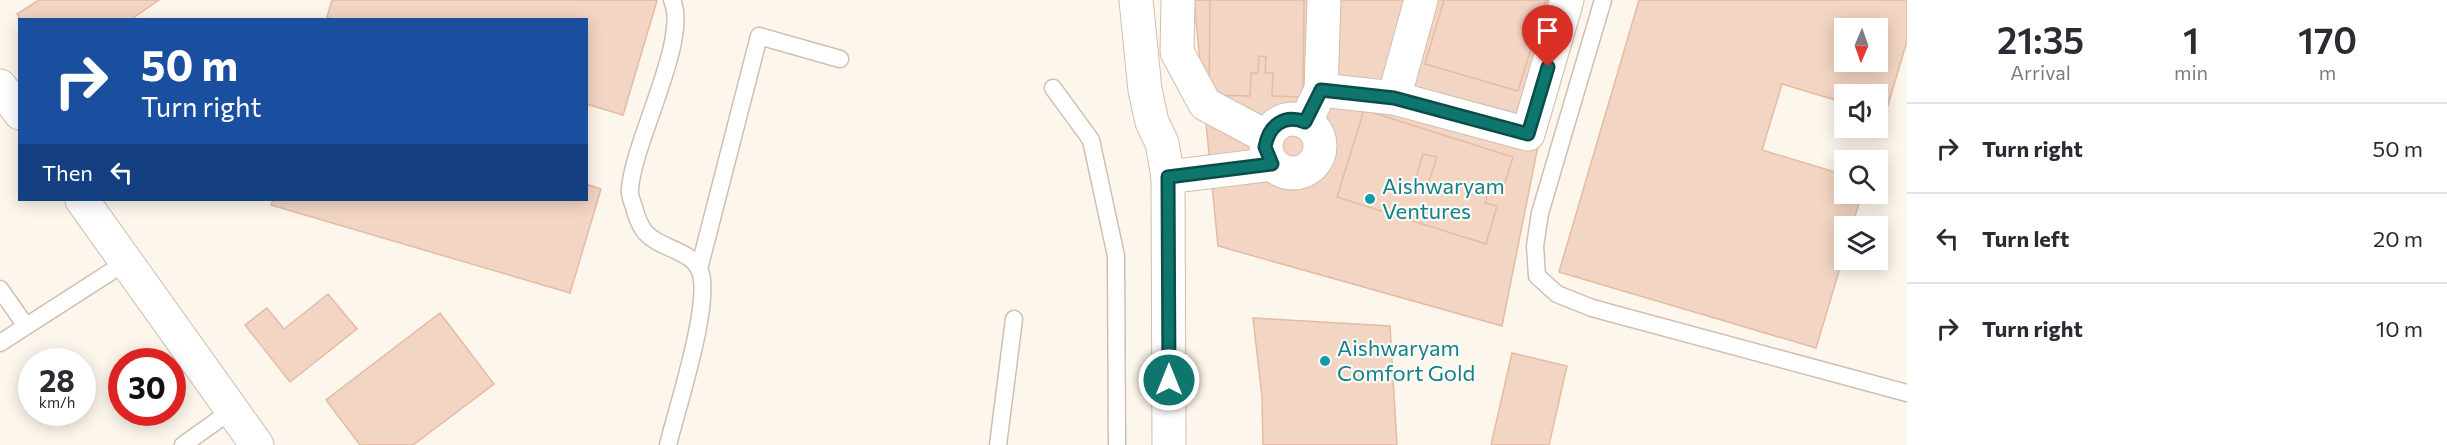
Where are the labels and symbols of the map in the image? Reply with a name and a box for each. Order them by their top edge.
pin [1522,5,1573,67]
north arrow [1834,18,1888,72]
place label: Aishwaryam Ventures [1382,172,1505,224]
marker: Aishwaryam Ventures [1363,192,1377,206]
place label: Aishwaryam Comfort Gold [1337,334,1475,386]
speed limit sign: 30 [108,348,186,426]
position arrow [1137,348,1201,412]
marker: Aishwaryam Comfort Gold [1318,354,1332,368]

